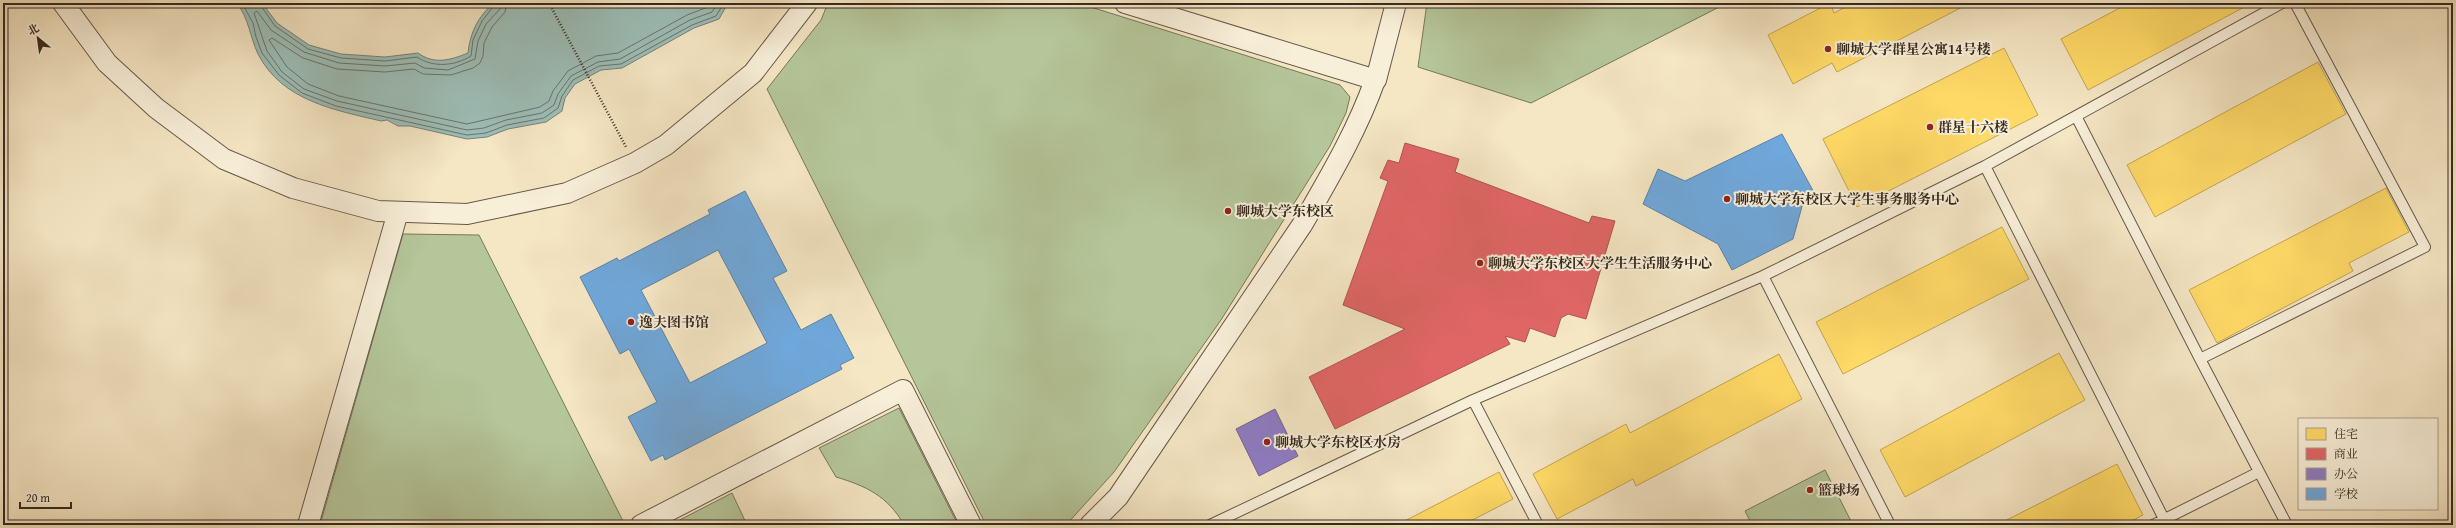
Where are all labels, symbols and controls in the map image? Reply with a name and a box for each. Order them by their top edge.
north arrow [18,18,58,58]
text: 北 [24,20,42,39]
place label: 聊城大学群星公寓14号楼 [1836,39,1991,59]
marker: 聊城大学群星公寓14号楼 [1823,44,1833,54]
place label: 群星十六楼 [1938,117,2008,137]
marker: 群星十六楼 [1925,122,1935,132]
place label: 聊城大学东校区大学生事务服务中心 [1735,189,1959,209]
marker: 聊城大学东校区大学生事务服务中心 [1722,194,1732,204]
place label: 聊城大学东校区 [1236,201,1334,221]
marker: 聊城大学东校区 [1223,206,1233,216]
place label: 聊城大学东校区大学生生活服务中心 [1488,253,1712,273]
marker: 聊城大学东校区大学生生活服务中心 [1475,258,1485,268]
place label: 逸夫图书馆 [639,312,709,332]
marker: 逸夫图书馆 [626,317,636,327]
legend [2298,418,2438,510]
text: 住宅 [2334,425,2358,442]
place label: 聊城大学东校区水房 [1275,432,1401,452]
marker: 聊城大学东校区水房 [1262,437,1272,447]
text: 商业 [2334,445,2358,462]
text: 办公 [2334,465,2358,482]
place label: 篮球场 [1818,480,1860,500]
scale bar [20,484,71,510]
marker: 篮球场 [1805,485,1815,495]
text: 学校 [2334,485,2358,502]
text: 20 m [26,489,50,506]

